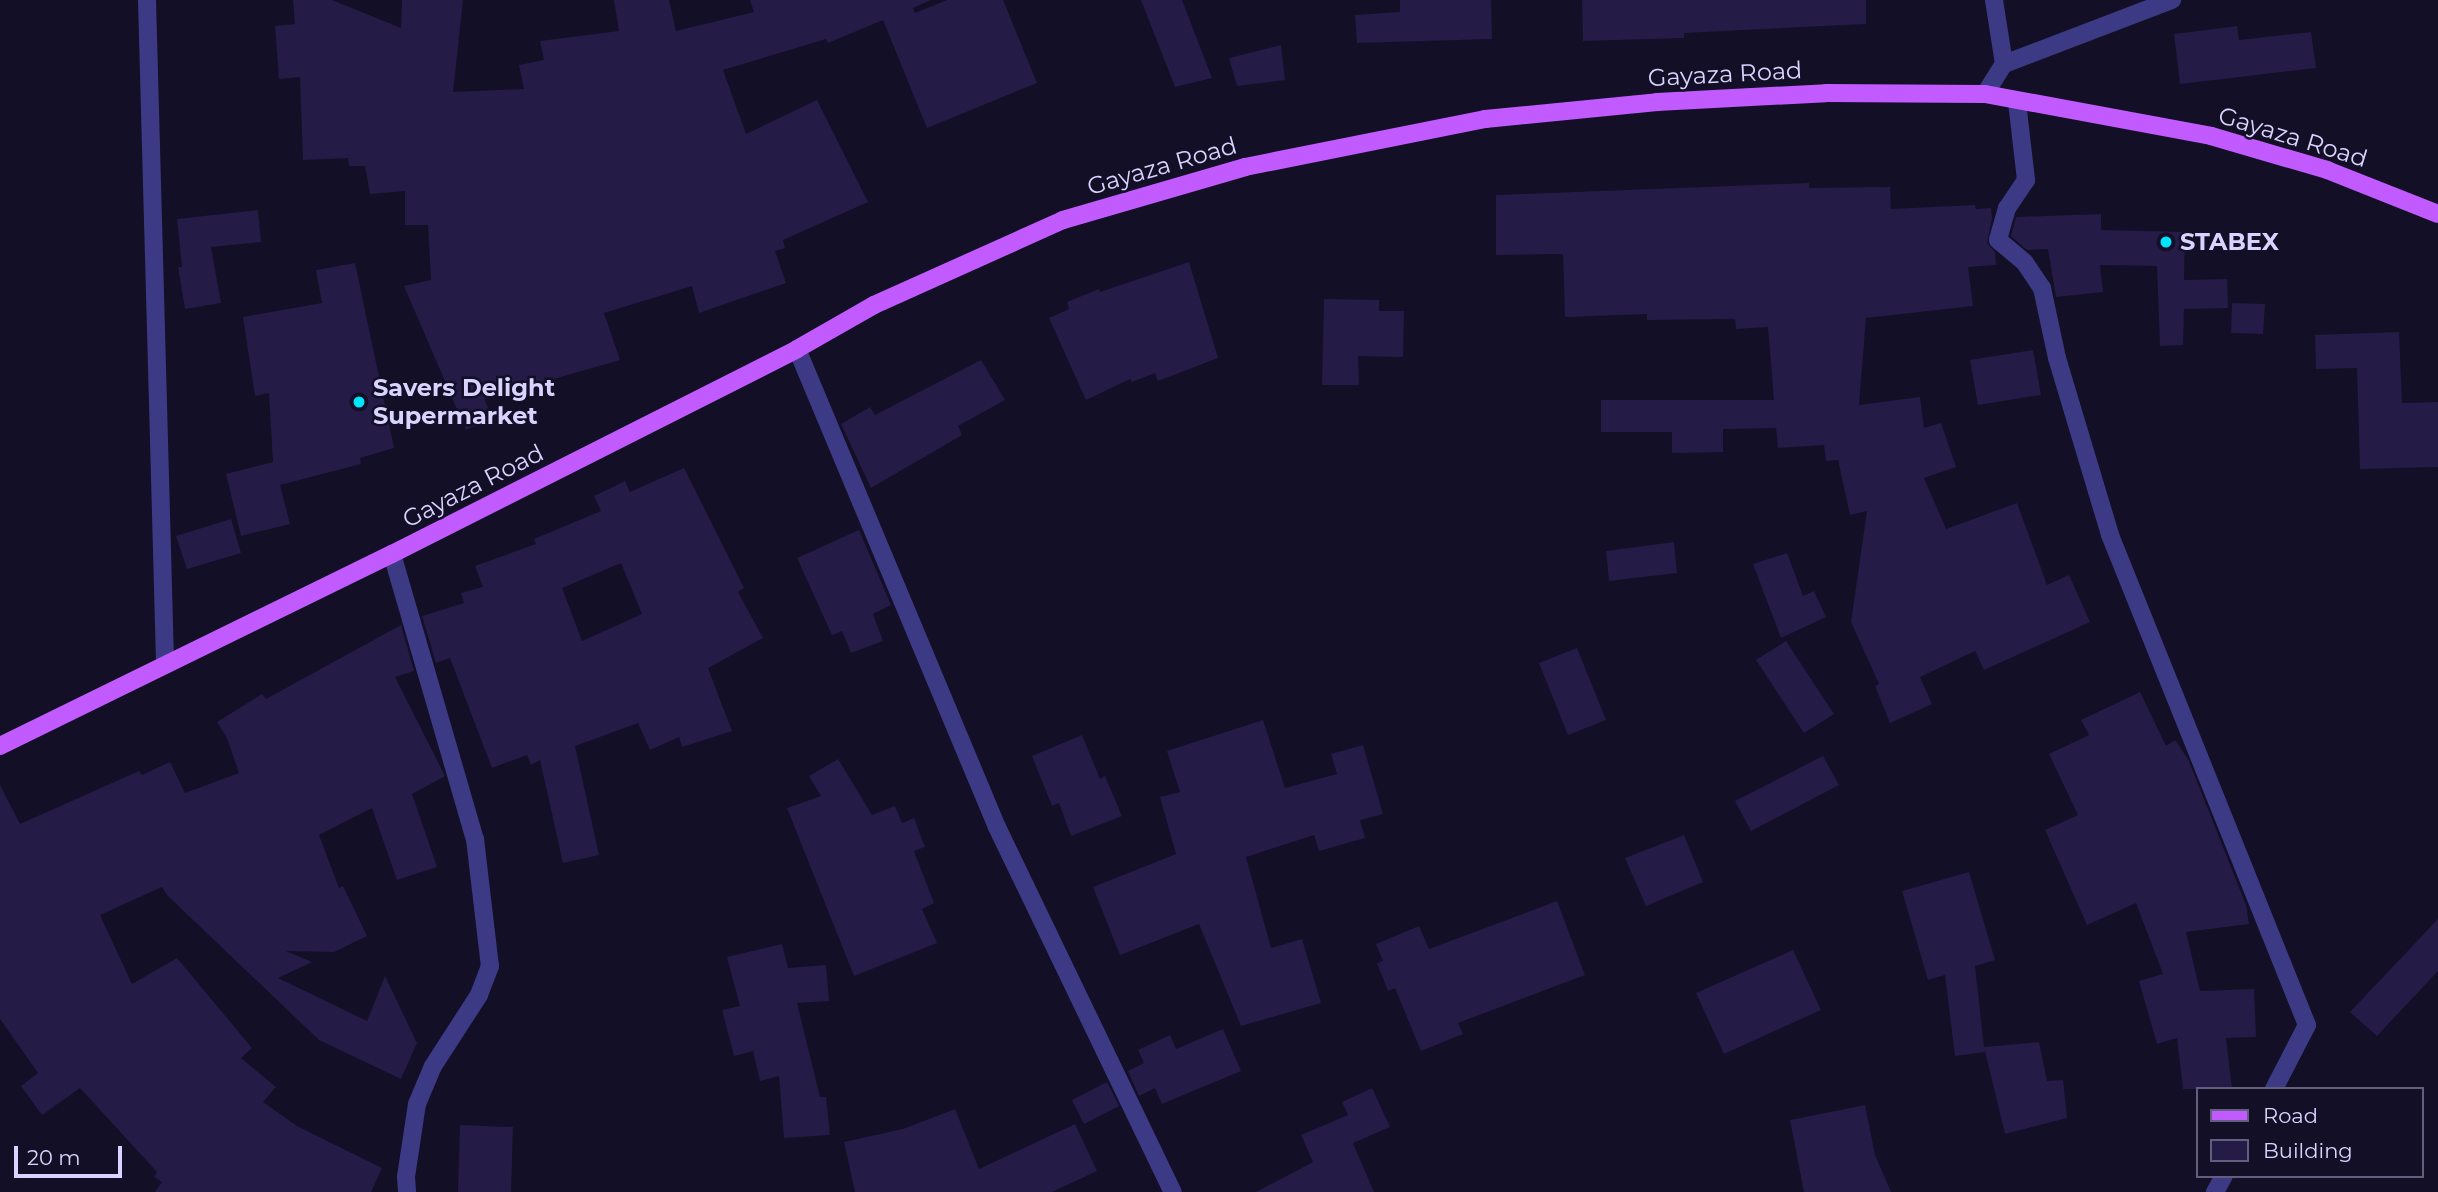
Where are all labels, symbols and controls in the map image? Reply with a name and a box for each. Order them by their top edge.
street label: Gayaza Road [1647,56,1803,92]
street label: Gayaza Road [2215,101,2371,173]
street label: Gayaza Road [1084,131,1240,201]
place label: STABEX [2180,228,2279,256]
marker: STABEX [2158,234,2174,250]
place label: Savers Delight Supermarket [373,374,555,430]
marker: Savers Delight Supermarket [351,394,367,410]
street label: Gayaza Road [398,438,548,534]
legend [2196,1087,2424,1178]
text: Road [2263,1103,2318,1128]
scale bar [18,1132,126,1176]
text: Building [2263,1138,2353,1163]
text: 20 m [27,1145,81,1170]

